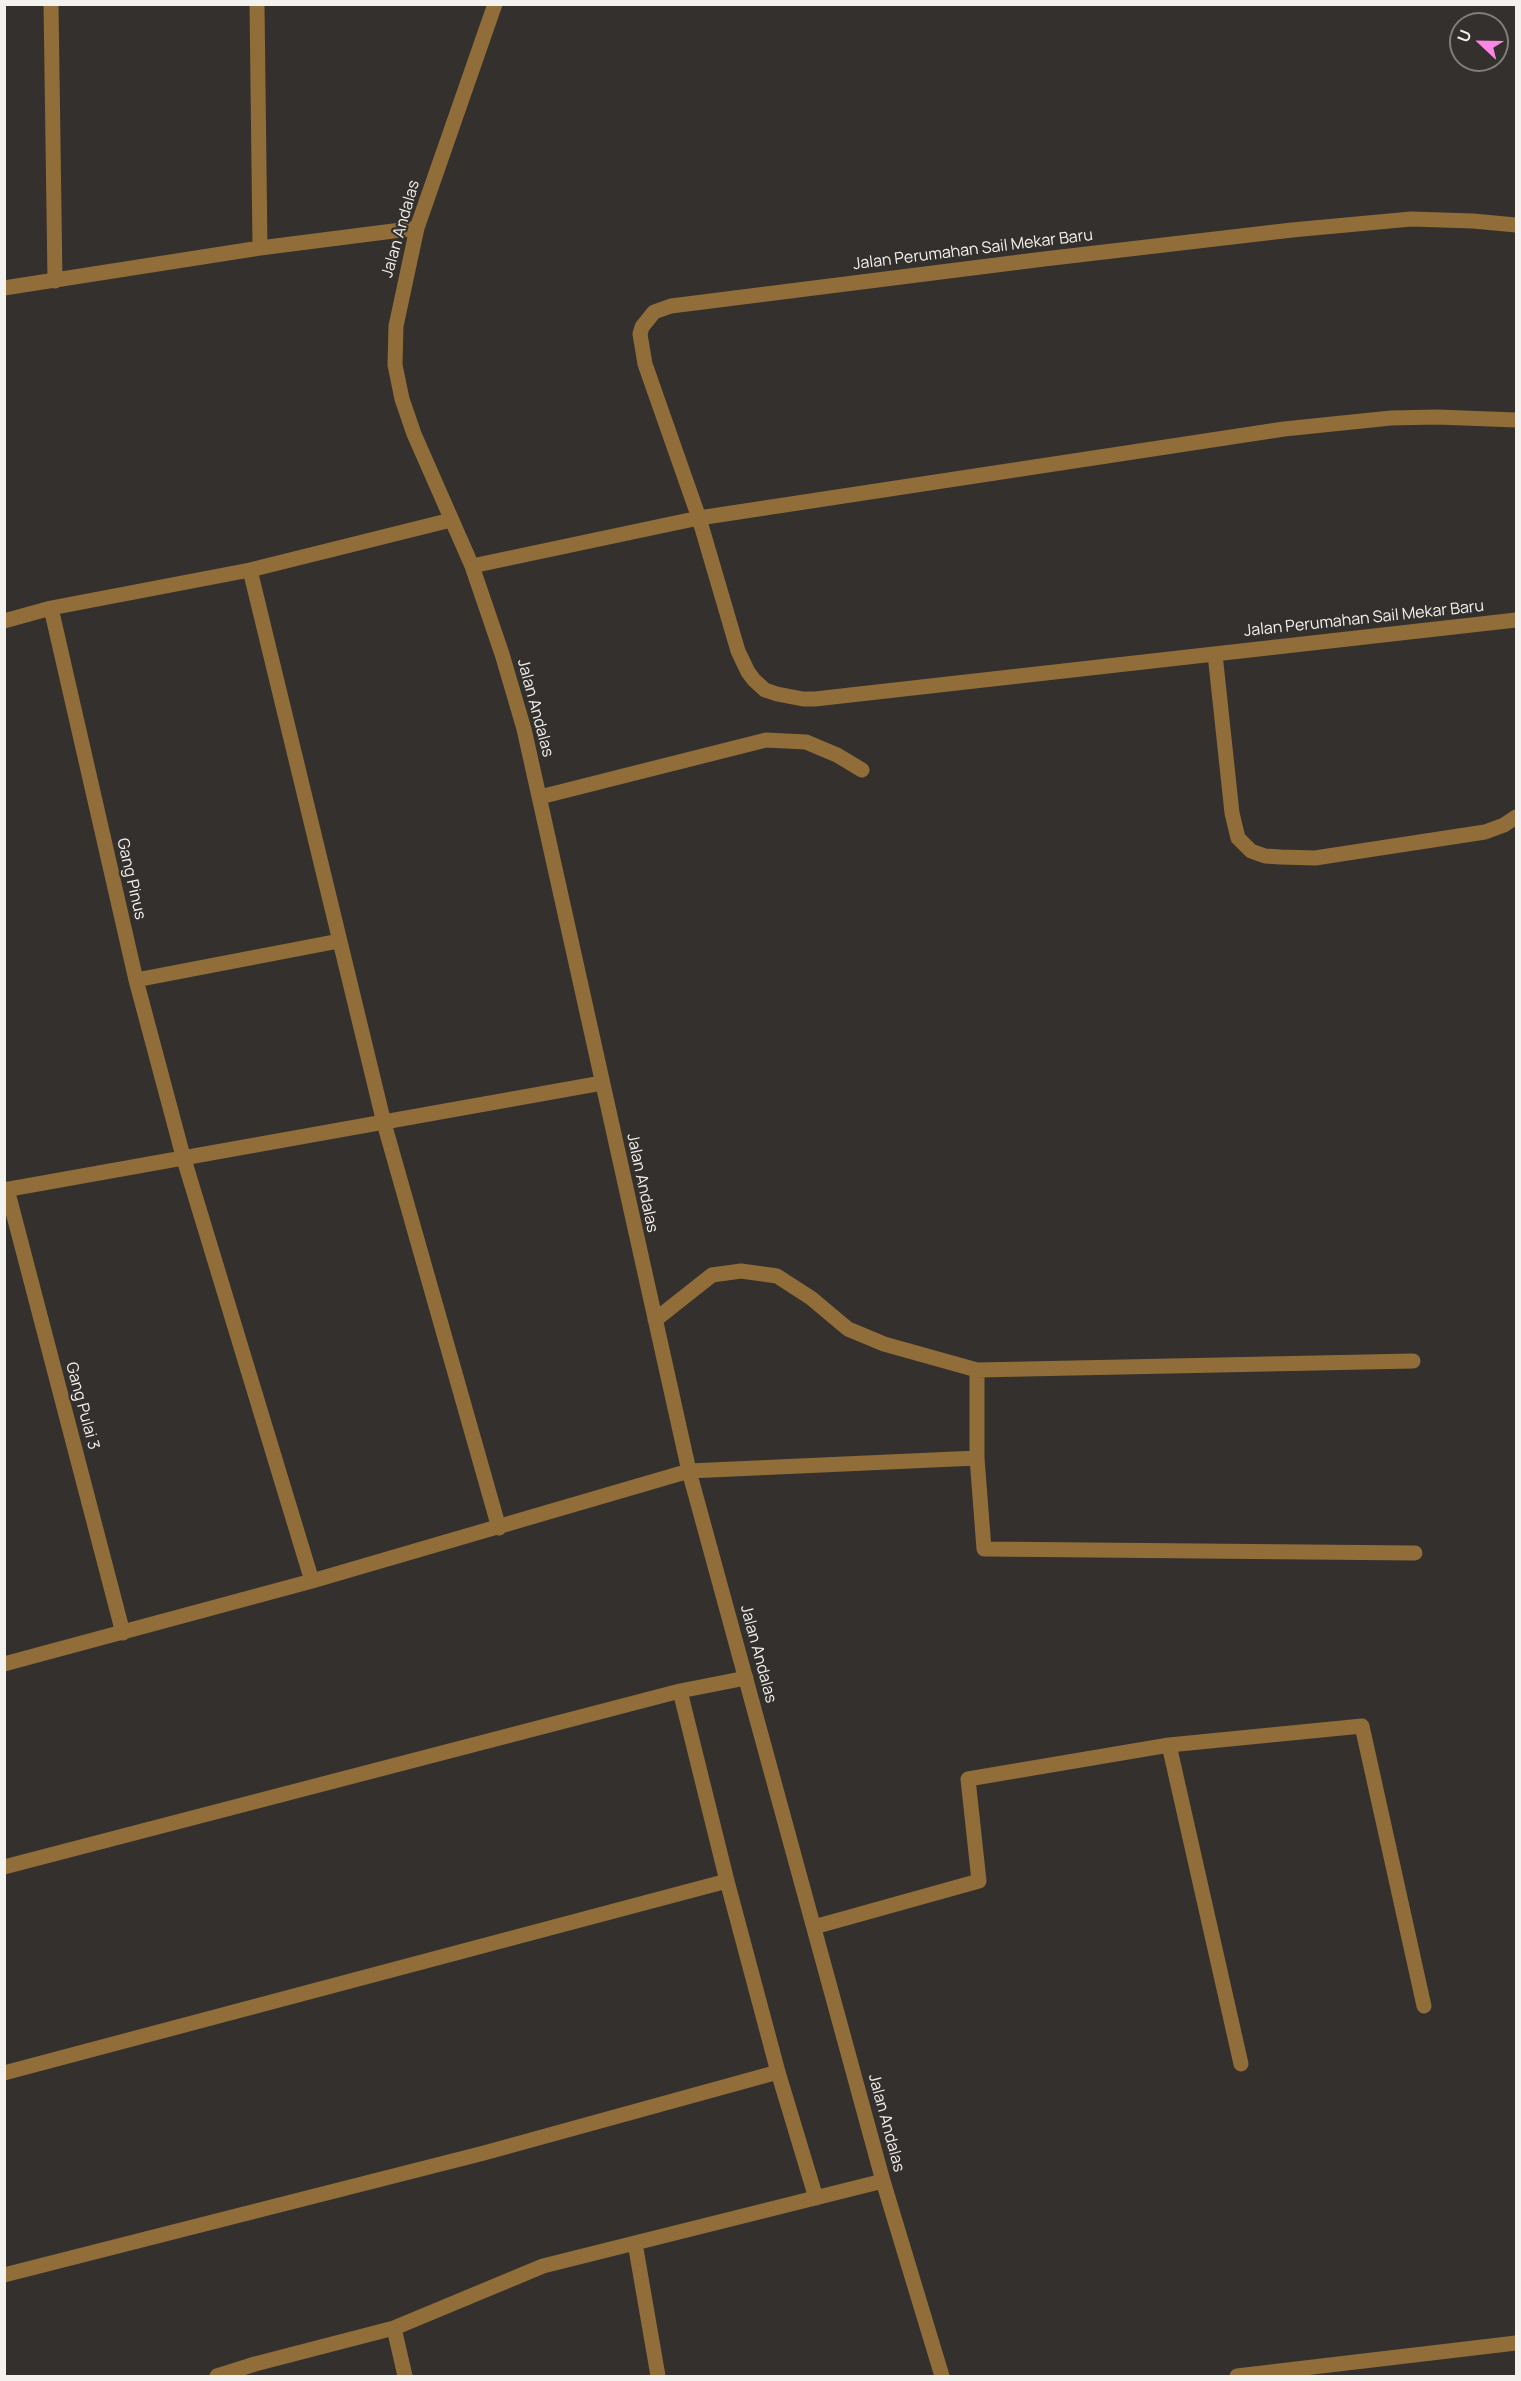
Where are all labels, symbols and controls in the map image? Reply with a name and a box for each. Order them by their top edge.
north arrow [1449,12,1509,72]
text: U [1452,27,1477,45]
street label: Jalan Andalas [378,178,424,280]
street label: Jalan Perumahan Sail Mekar Baru [852,226,1094,274]
street label: Jalan Perumahan Sail Mekar Baru [1243,597,1485,641]
street label: Jalan Andalas [513,657,557,759]
street label: Gang Pinus [112,836,150,922]
street label: Jalan Andalas [622,1132,662,1234]
street label: Gang Pulai 3 [61,1360,103,1452]
street label: Jalan Andalas [736,1603,780,1705]
street label: Jalan Andalas [864,2072,908,2174]

